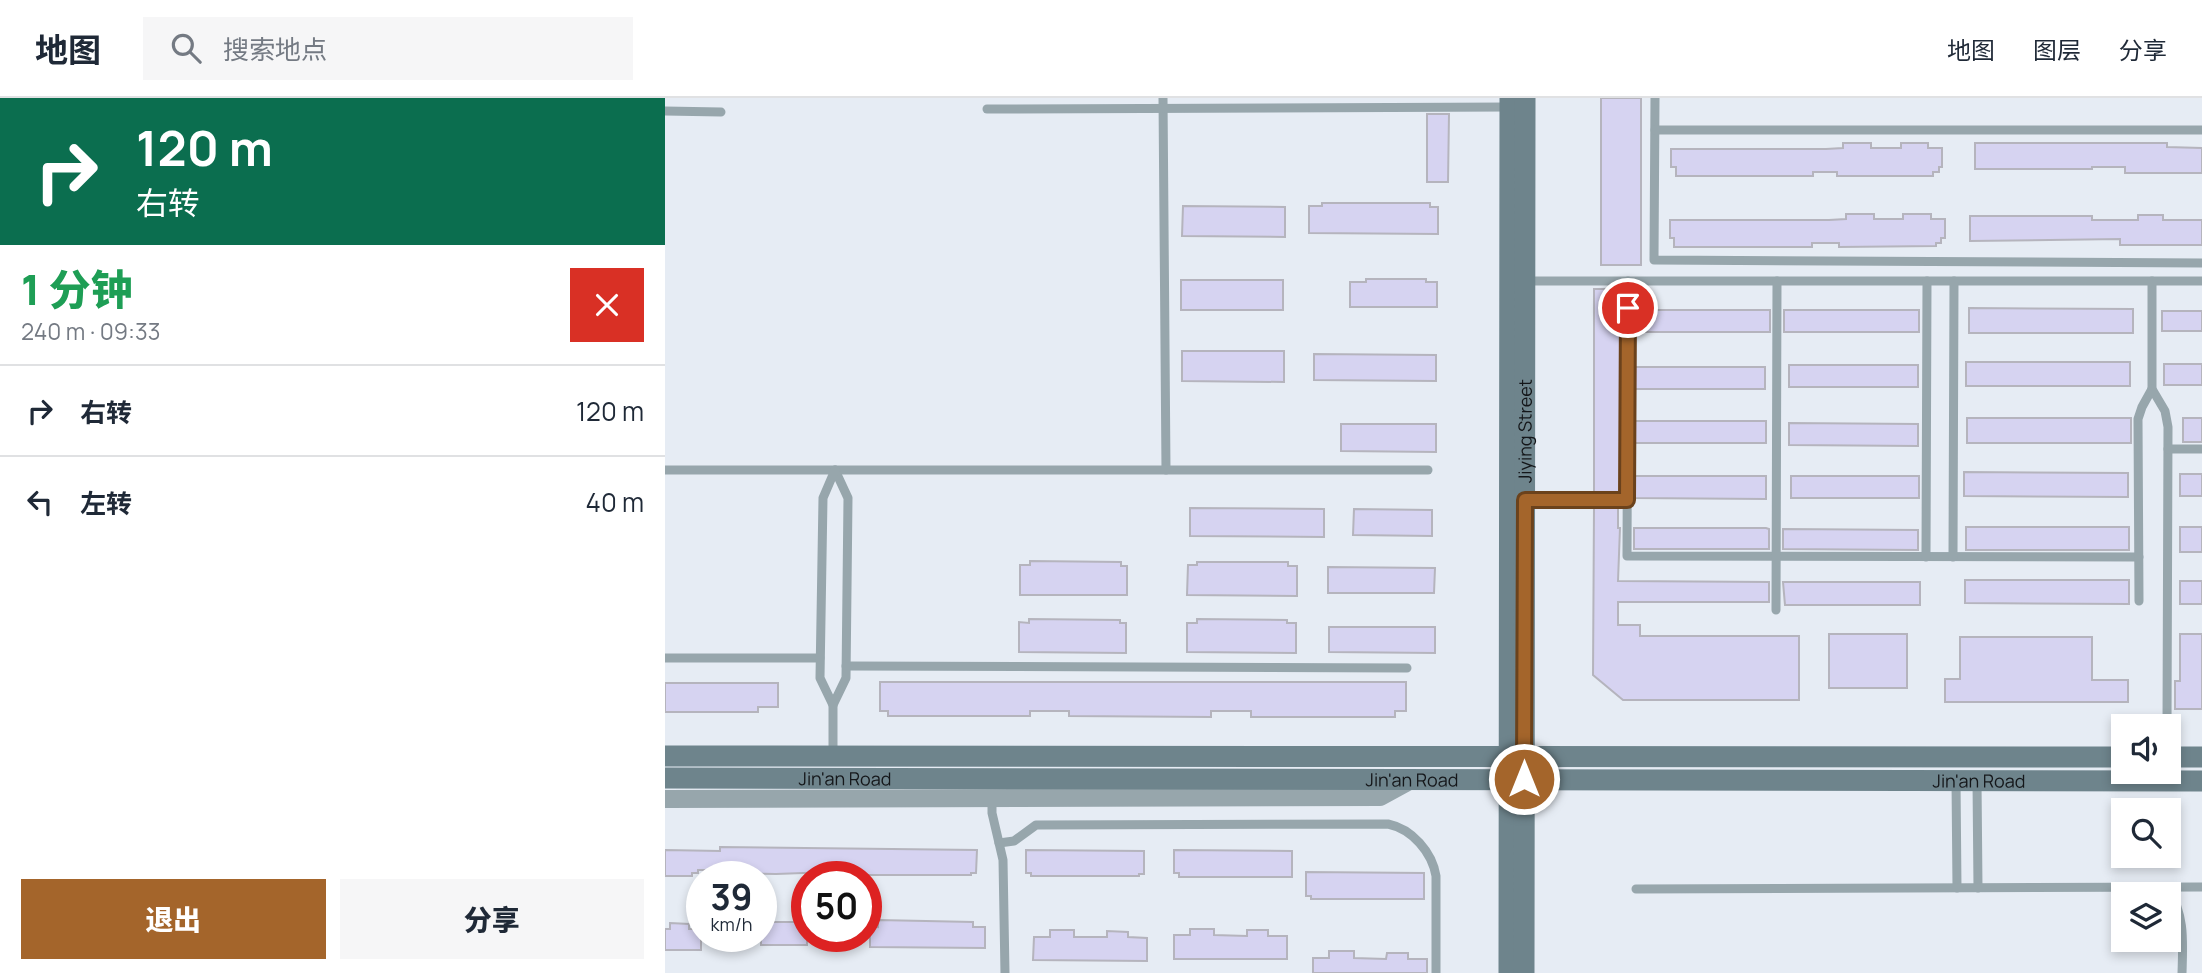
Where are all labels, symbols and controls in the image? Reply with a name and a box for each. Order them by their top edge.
search box [143,17,633,80]
text: 地图 [35,27,101,72]
icon: search [167,29,205,67]
text: 搜索地点 [223,31,327,67]
text: 地图 [1947,33,1995,66]
text: 图层 [2033,33,2081,66]
text: 分享 [2119,33,2167,66]
text: 120 m [136,114,273,181]
icon: right [21,126,112,217]
text: 右转 [136,181,200,225]
text: 1 分钟 [21,260,132,318]
button: close [570,268,644,342]
pin [1598,278,1658,338]
icon: arrive [1609,289,1647,327]
text: 240 m · 09:33 [21,315,160,347]
street label: Jiying Street [1513,379,1537,483]
icon: right [21,392,59,430]
text: 120 m [576,393,644,429]
text: 右转 [80,394,132,430]
icon: left [21,483,59,521]
text: 40 m [586,484,644,520]
text: 左转 [80,485,132,521]
map controls [2111,714,2181,952]
button: sound [2111,714,2181,784]
position arrow [1487,742,1561,816]
street label: Jin'an Road [799,766,891,790]
street label: Jin'an Road [1366,767,1458,792]
street label: Jin'an Road [1933,768,2025,793]
button: search [2111,798,2181,868]
speed limit sign: 50 [791,861,882,952]
text: 39 [710,873,753,921]
button: 退出 [21,879,326,959]
button: 分享 [340,879,644,959]
button: layers [2111,882,2181,952]
text: km/h [711,912,752,936]

